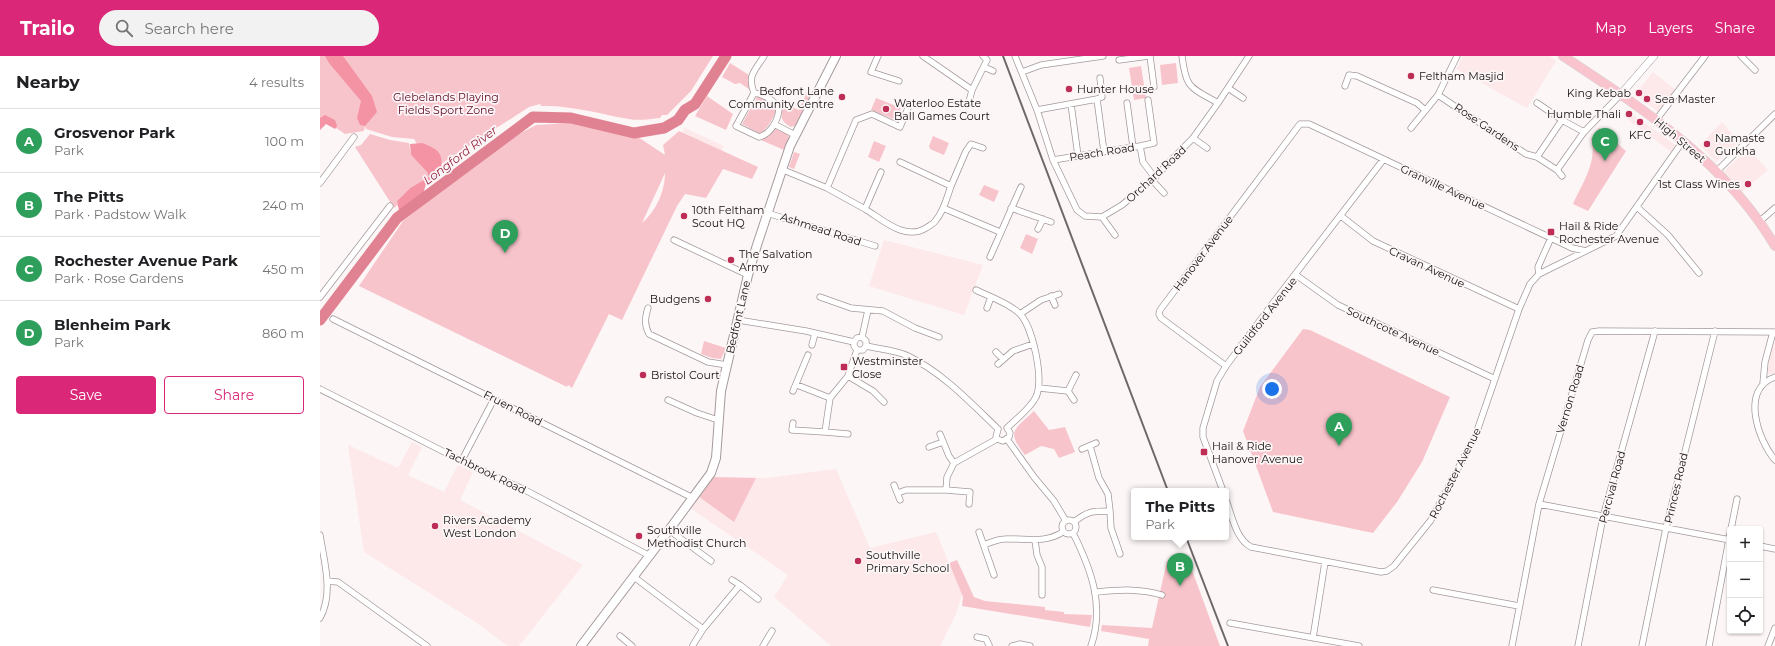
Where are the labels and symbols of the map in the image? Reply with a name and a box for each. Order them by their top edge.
place label: Feltham Masjid [1419,69,1504,83]
marker: Feltham Masjid [1406,71,1416,81]
place label: Hunter House [1077,82,1155,96]
place label: Bedfont Lane Community Centre [729,84,834,111]
marker: Hunter House [1064,84,1074,94]
place label: King Kebab [1567,86,1631,100]
marker: King Kebab [1634,88,1644,98]
park label: Glebelands Playing Fields Sport Zone [393,90,499,117]
marker: Bedfont Lane Community Centre [837,92,847,102]
place label: Sea Master [1655,92,1715,106]
marker: Sea Master [1642,94,1652,104]
place label: Waterloo Estate Ball Games Court [894,96,991,123]
street label: Rose Gardens [1452,100,1523,154]
marker: Waterloo Estate Ball Games Court [881,104,891,114]
place label: Humble Thali [1547,107,1621,121]
marker: Humble Thali [1624,109,1634,119]
street label: High Street [1651,114,1709,166]
marker: KFC [1635,117,1645,127]
water label: Longford River [420,122,500,188]
pin: C [1592,128,1618,161]
place label: KFC [1629,128,1651,142]
place label: Namaste Gurkha [1715,131,1765,158]
marker: Namaste Gurkha [1702,139,1712,149]
street label: Peach Road [1068,140,1136,164]
street label: Orchard Road [1123,143,1189,205]
street label: Granville Avenue [1398,161,1488,213]
place label: 1st Class Wines [1658,177,1741,191]
marker: 1st Class Wines [1743,179,1753,189]
place label: 10th Feltham Scout HQ [692,203,765,230]
street label: Ashmead Road [779,209,863,249]
marker: 10th Feltham Scout HQ [679,211,689,221]
street label: Hanover Avenue [1170,212,1236,293]
place label: Hail & Ride Rochester Avenue [1559,219,1659,246]
pin: D [492,220,518,253]
marker: Hail & Ride Rochester Avenue [1546,227,1556,237]
street label: Cravan Avenue [1387,243,1468,291]
place label: The Salvation Army [739,247,813,274]
marker: The Salvation Army [726,255,736,265]
street label: Guildford Avenue [1230,274,1300,358]
street label: Bedfont Lane [723,279,753,355]
place label: Budgens [650,292,701,306]
marker: Budgens [703,294,713,304]
street label: Southcote Avenue [1344,303,1442,359]
place label: Westminster Close [852,354,923,381]
marker: Westminster Close [839,362,849,372]
street label: Vernon Road [1553,363,1587,435]
place label: Bristol Court [651,368,720,382]
marker: Bristol Court [638,370,648,380]
your location [1262,379,1282,399]
street label: Fruen Road [481,387,545,429]
pin: A [1326,413,1352,446]
street label: Rochester Avenue [1426,425,1484,521]
place label: Hail & Ride Hanover Avenue [1212,439,1303,466]
street label: Tachbrook Road [442,445,528,497]
marker: Hail & Ride Hanover Avenue [1199,447,1209,457]
street label: Percival Road [1596,449,1628,525]
street label: Princes Road [1661,451,1691,525]
place label: Rivers Academy West London [443,513,531,540]
marker: Rivers Academy West London [430,521,440,531]
place label: Southville Methodist Church [647,523,747,550]
marker: Southville Methodist Church [634,531,644,541]
place label: Southville Primary School [866,548,949,575]
pin: B [1167,553,1193,586]
marker: Southville Primary School [853,556,863,566]

